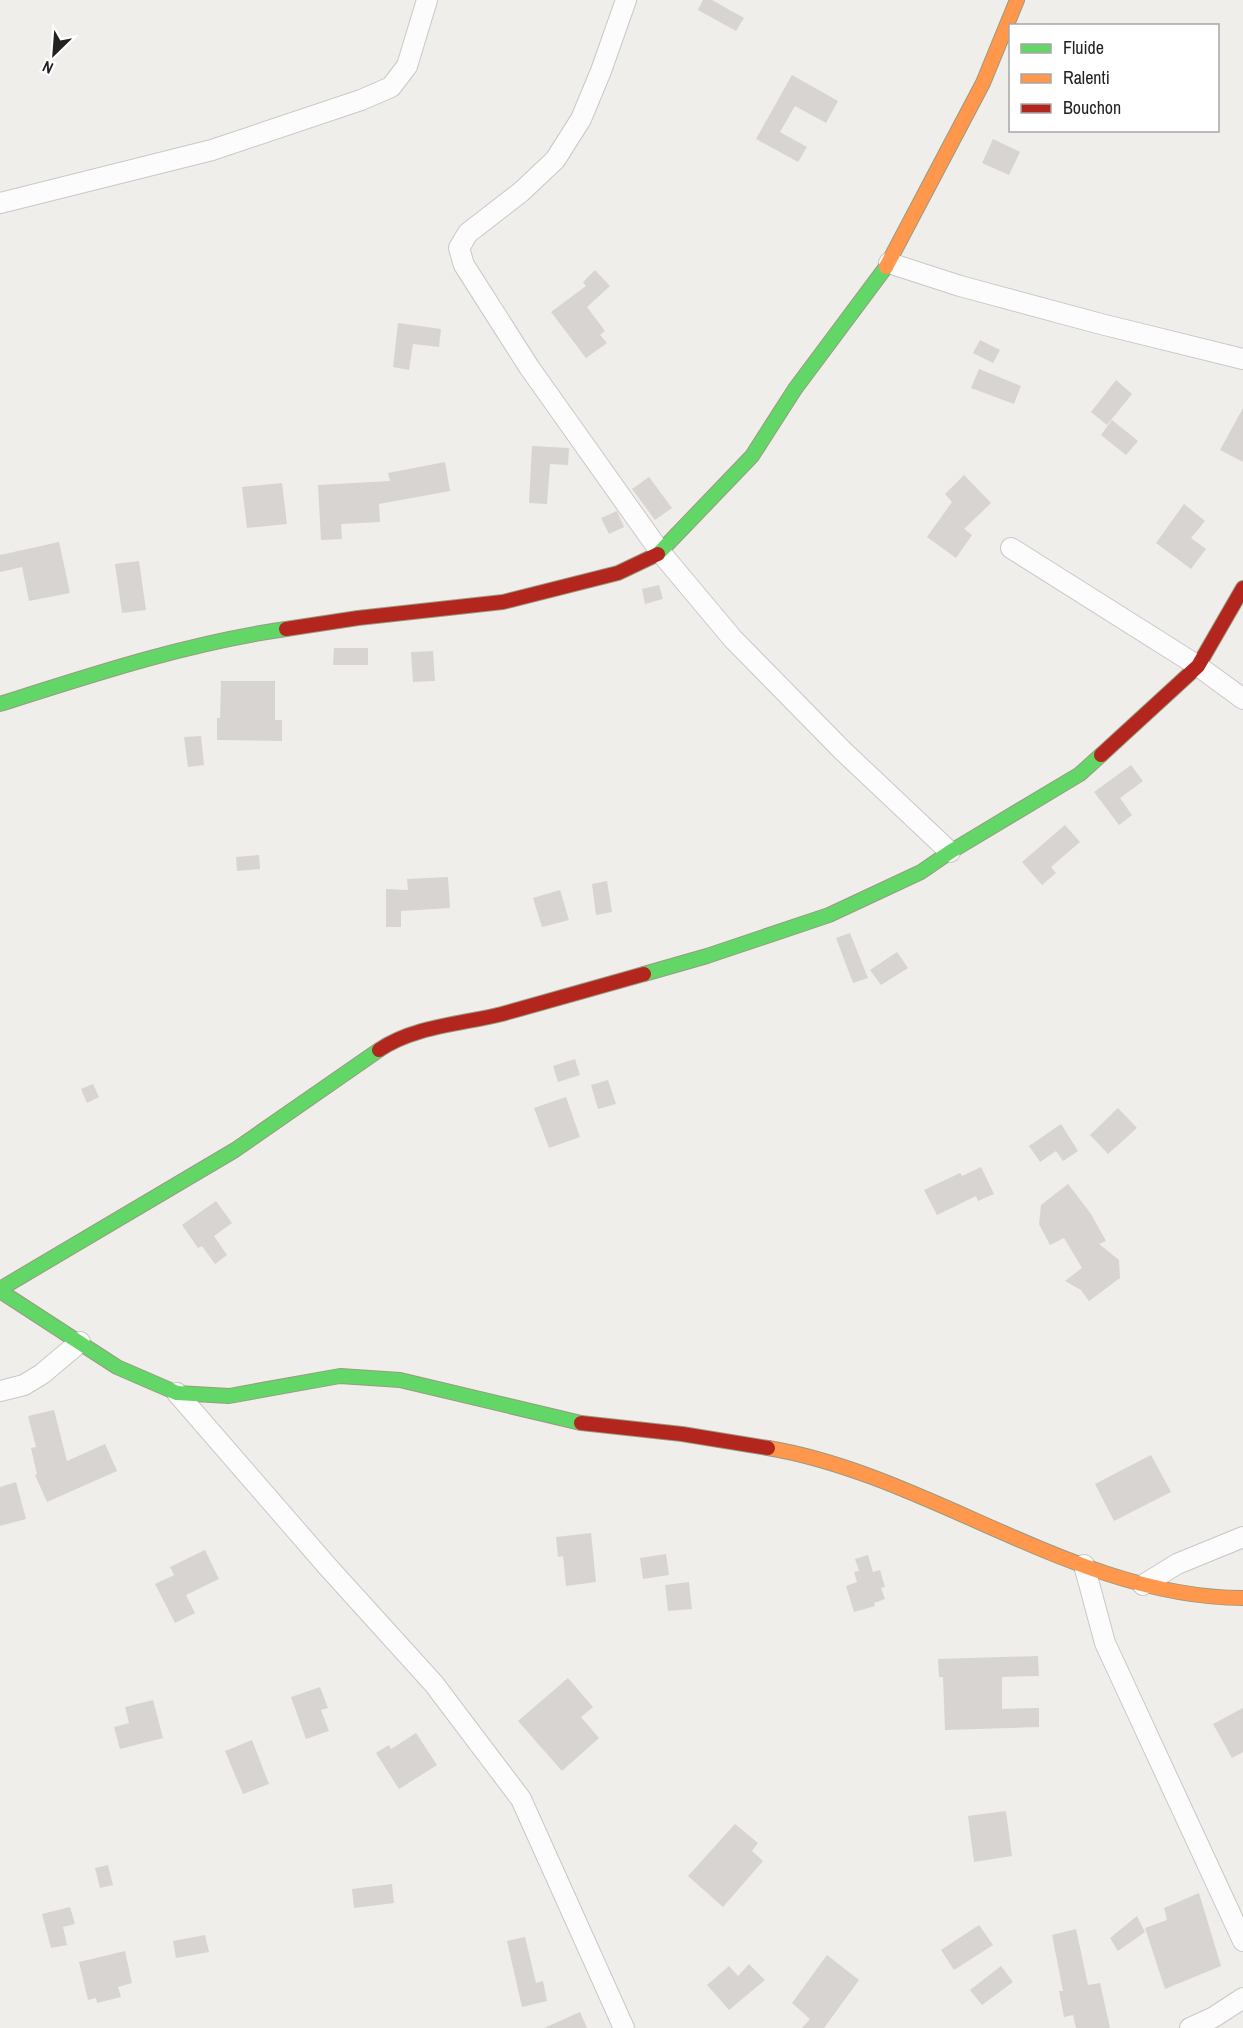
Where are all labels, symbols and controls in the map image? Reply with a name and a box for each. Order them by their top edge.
north arrow [24,24,84,84]
legend [1009,24,1219,132]
text: Fluide [1063,35,1104,60]
text: N [39,56,57,80]
text: Ralenti [1063,65,1110,90]
text: Bouchon [1063,95,1121,120]

